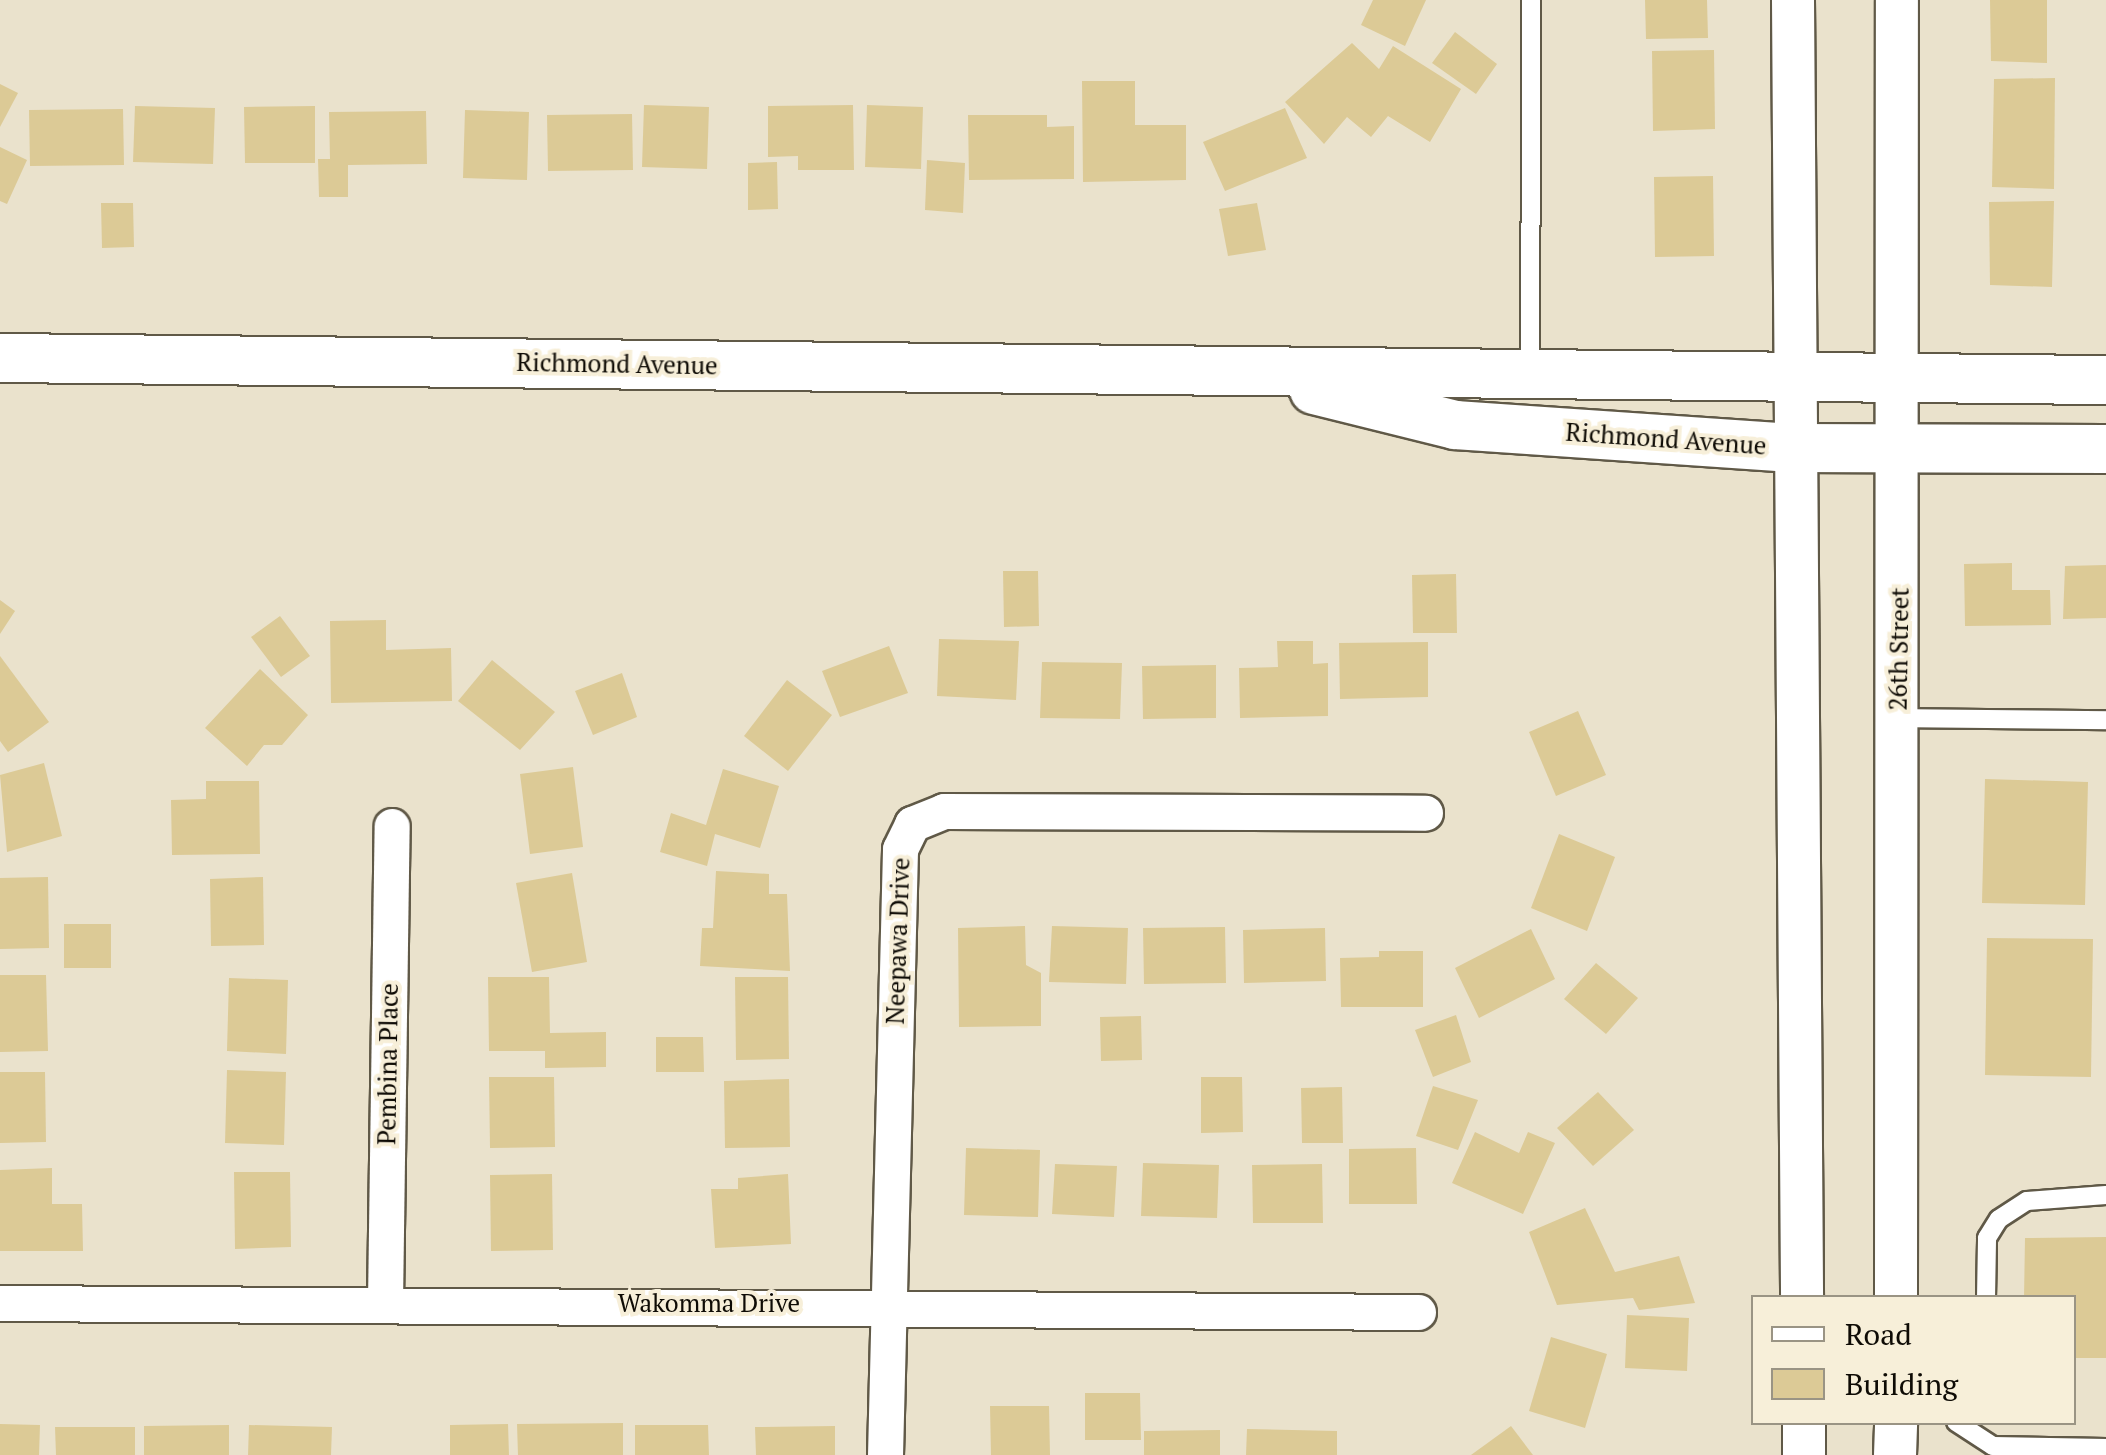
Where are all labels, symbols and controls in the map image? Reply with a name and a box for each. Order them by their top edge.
street label: Richmond Avenue [516,347,718,381]
street label: Richmond Avenue [1564,417,1768,461]
street label: 26th Street [1883,587,1915,711]
street label: Neepawa Drive [880,857,916,1025]
street label: Pembina Place [372,983,404,1145]
street label: Wakomma Drive [618,1288,800,1318]
legend [1751,1295,2076,1425]
text: Road [1845,1314,1912,1354]
text: Building [1845,1364,1958,1404]

